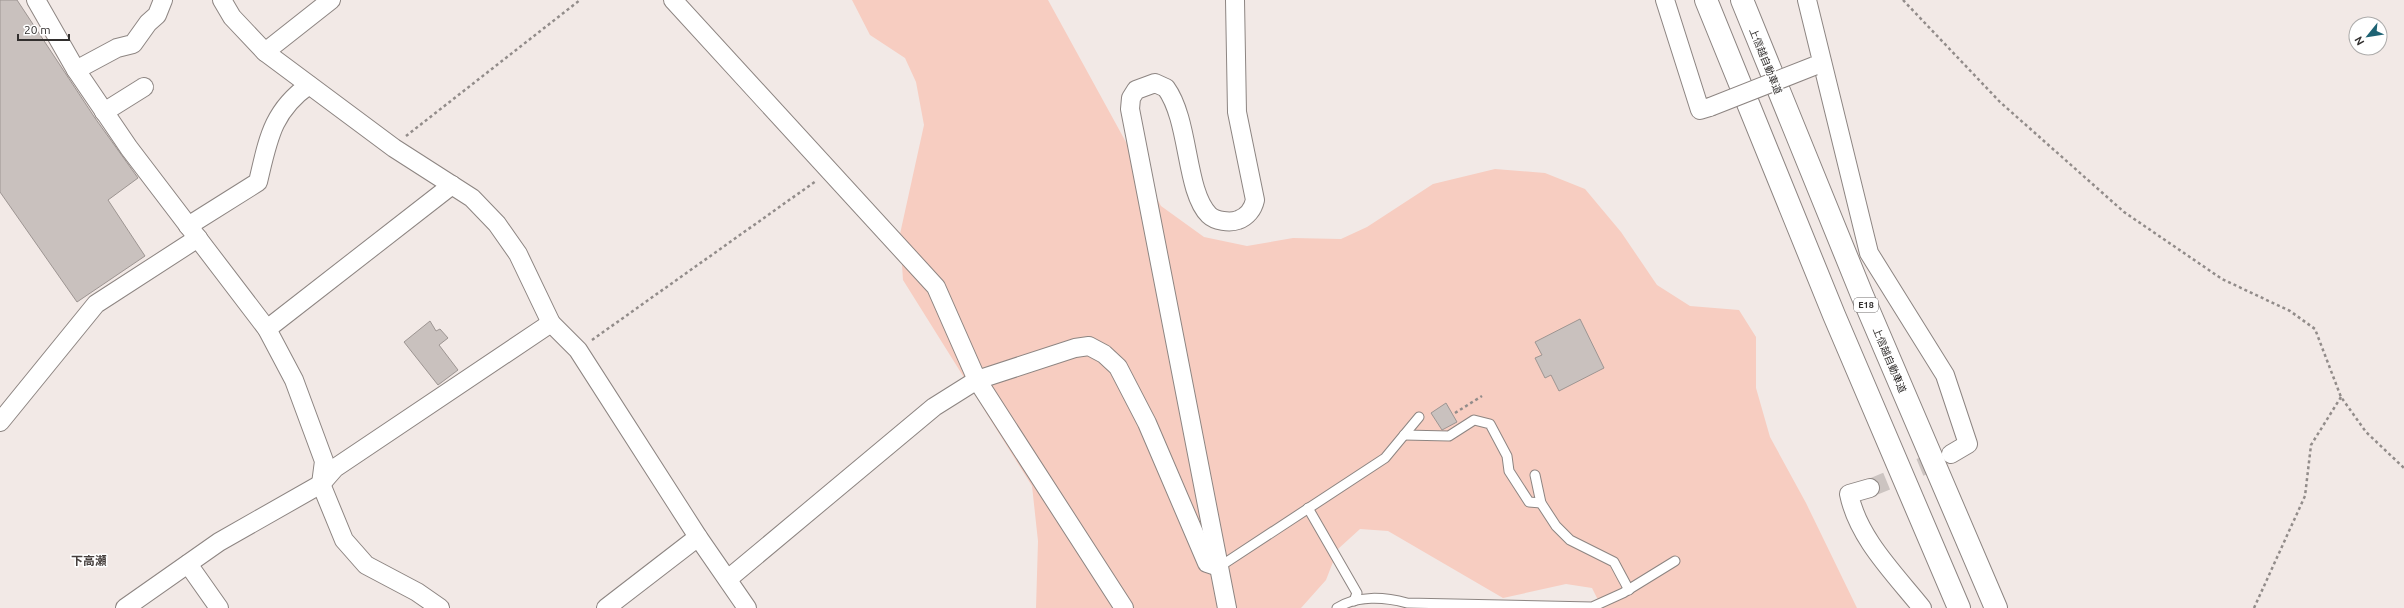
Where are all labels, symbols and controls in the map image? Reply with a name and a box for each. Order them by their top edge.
scale bar [18,16,69,42]
north arrow [2348,16,2388,56]
text: 20 m [24,23,51,36]
street label: 上信越自動車道 [1747,27,1784,96]
text: N [2352,34,2367,48]
road number: E18 [1854,298,1878,312]
street label: 上信越自動車道 [1871,326,1908,395]
district label: 下高瀬 [71,554,107,567]

